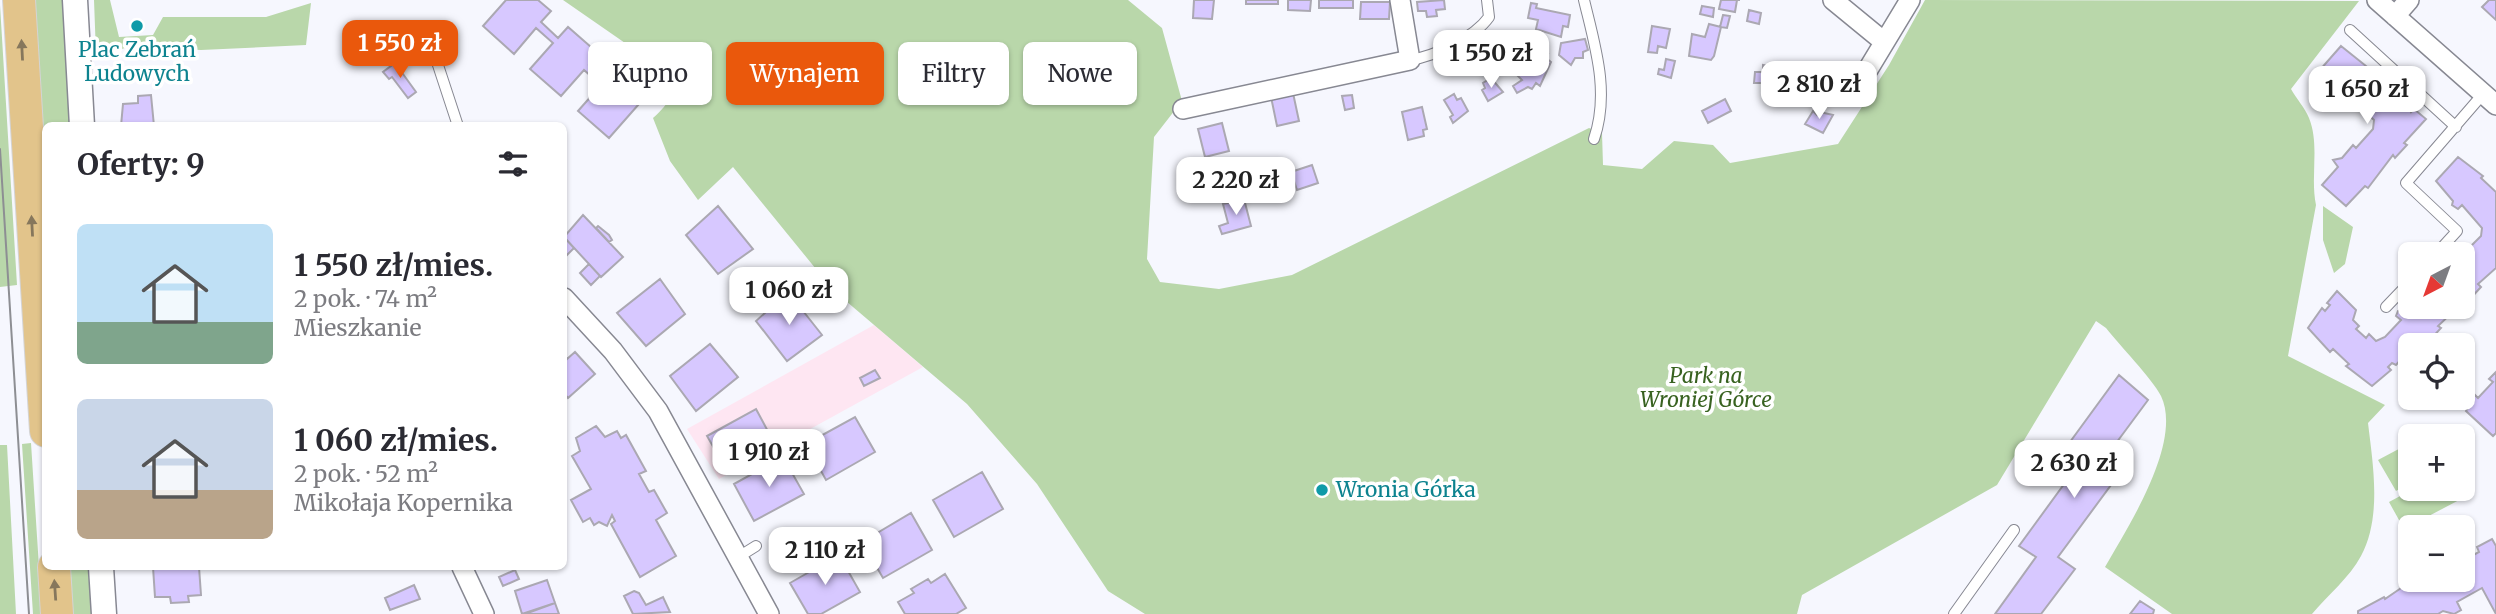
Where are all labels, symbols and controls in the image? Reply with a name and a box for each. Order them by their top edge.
marker: Plac Zebrań Ludowych [129,18,145,34]
pin: 1 550 zł [328,20,472,80]
text: 1 550 zł [358,28,442,57]
pin: 1 550 zł [1419,31,1563,90]
place label: Plac Zebrań Ludowych [78,36,196,87]
text: 1 550 zł [1449,38,1533,67]
one-way arrow [17,39,28,61]
chip: Kupno [588,42,712,105]
chip: Wynajem [726,42,884,105]
chip: Filtry [898,42,1009,105]
chip: Nowe [1023,42,1137,105]
pin: 2 810 zł [1747,61,1891,121]
pin: 1 650 zł [2295,66,2439,126]
text: 2 810 zł [1777,69,1861,98]
text: 1 650 zł [2325,74,2409,103]
text: Oferty: 9 [77,145,205,183]
icon: filters [494,145,532,183]
pin: 2 220 zł [1164,158,1308,217]
text: 2 220 zł [1192,165,1280,194]
one-way arrow [26,214,37,236]
north arrow [2398,242,2474,318]
map controls [2398,242,2475,592]
text: 1 550 zł/mies. [294,246,493,284]
icon: home [133,252,217,336]
pin: 1 060 zł [717,268,861,327]
text: 1 060 zł [745,275,833,304]
text: 2 pok. · 74 m² [294,284,437,313]
text: Mieszkanie [294,313,421,342]
button: locate [2398,333,2475,410]
park label: Park na Wroniej Górce [1640,362,1772,413]
text: 1 060 zł/mies. [294,421,498,459]
button: + [2398,424,2475,501]
icon: home [133,427,217,511]
pin: 1 910 zł [697,430,841,489]
text: 1 910 zł [728,437,810,466]
pin: 2 630 zł [2002,440,2146,500]
text: 2 630 zł [2031,448,2117,477]
text: 2 pok. · 52 m² [294,459,438,488]
place label: Wronia Górka [1335,476,1476,503]
marker: Wronia Górka [1314,482,1330,498]
text: Mikołaja Kopernika [294,488,513,517]
button: − [2398,515,2475,592]
pin: 2 110 zł [753,528,897,587]
text: 2 110 zł [785,535,865,564]
one-way arrow [50,579,61,601]

